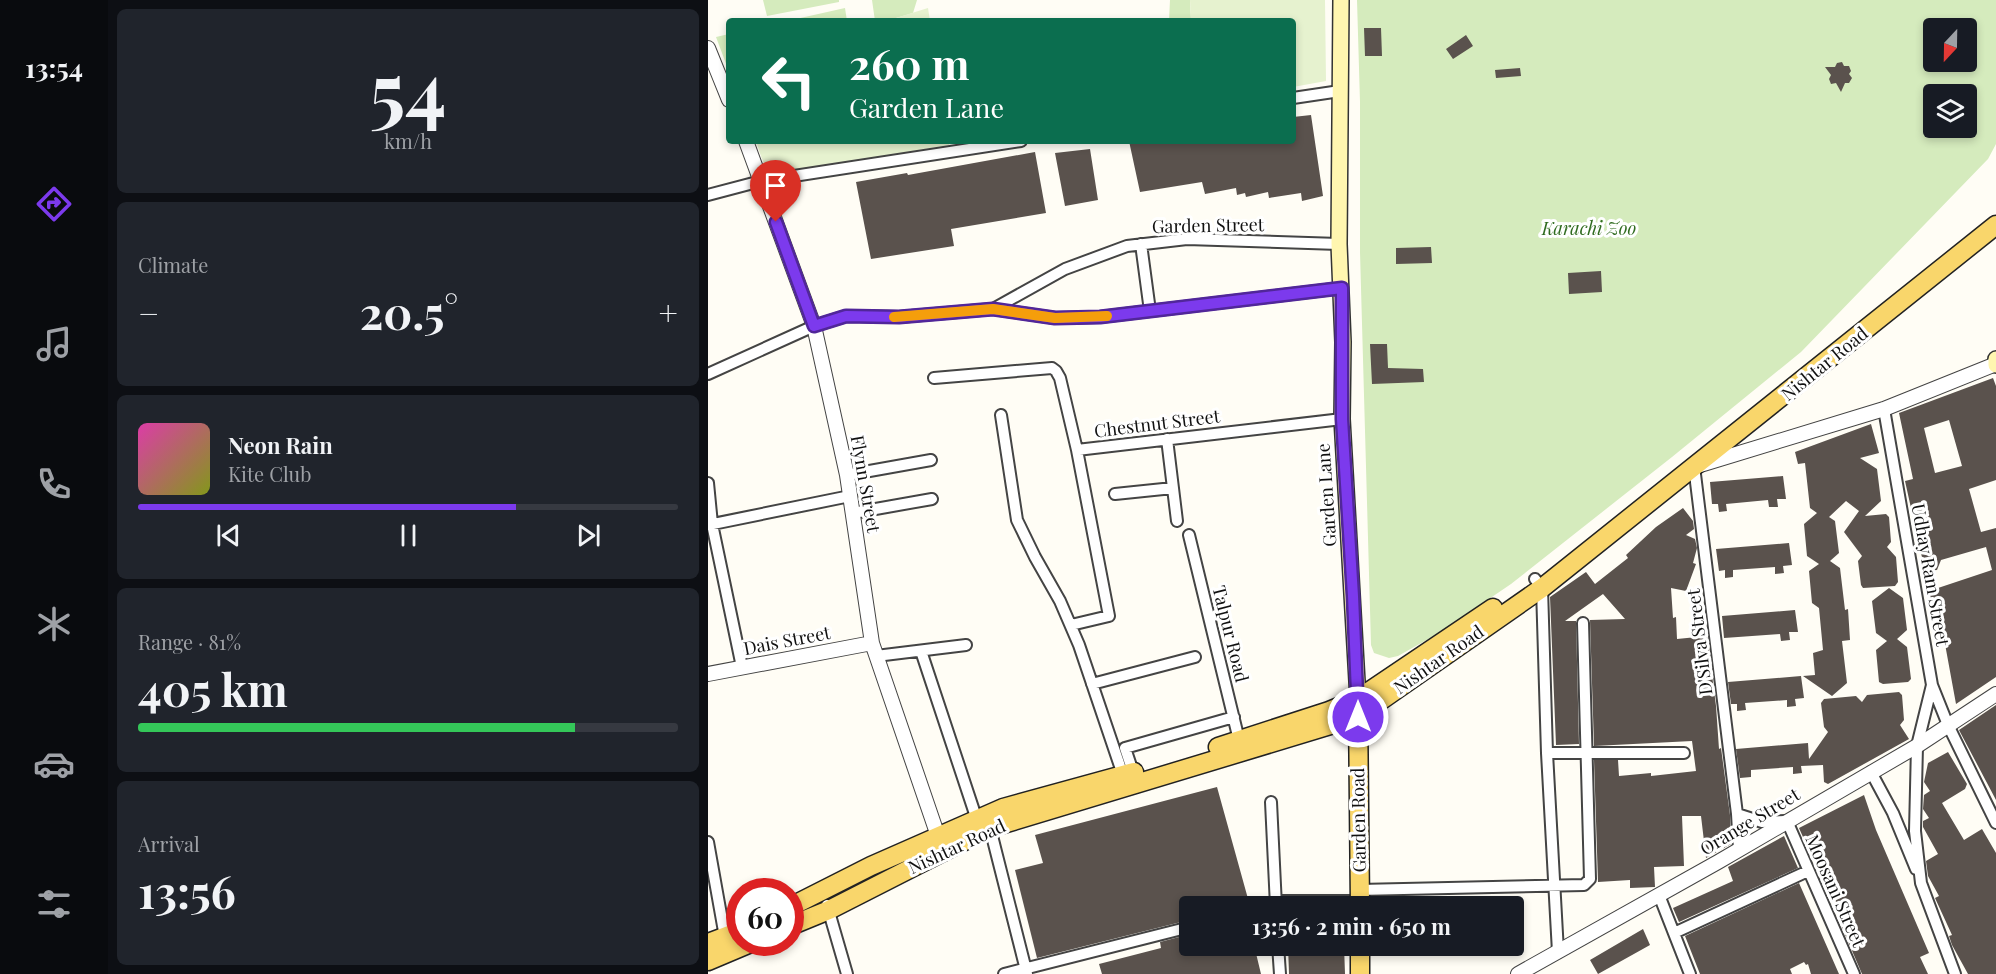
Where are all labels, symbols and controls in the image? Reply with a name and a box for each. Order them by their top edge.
north arrow [1923,18,1977,72]
map controls [1923,18,1977,138]
text: 260 m [849,35,969,91]
text: 54 [370,36,447,140]
icon: left [750,42,828,120]
text: 13:54 [25,49,83,85]
button: layers [1923,84,1977,138]
text: Garden Lane [849,89,1004,125]
text: km/h [384,127,432,154]
pin [750,160,801,222]
icon: arrive [759,169,792,202]
icon: directions [33,183,75,225]
street label: Garden Street [1152,212,1265,238]
park label: Karachi Zoo [1541,216,1636,240]
text: Climate [138,251,208,278]
text: 20.5° [360,281,458,341]
text: − [138,290,159,334]
text: + [659,290,678,334]
street label: Nishtar Road [1776,321,1873,406]
icon: music [33,323,75,365]
street label: Chestnut Street [1093,403,1222,443]
text: Neon Rain [228,430,333,460]
street label: Flynn Street [846,433,886,535]
street label: Garden Lane [1310,443,1342,547]
text: Kite Club [228,460,312,487]
icon: phone [33,463,75,505]
street label: Udhay Ram Street [1907,502,1955,649]
icon: previous [212,519,245,552]
icon: pause [392,519,425,552]
icon: next [572,519,605,552]
street label: Talpur Road [1207,583,1255,685]
street label: D'Silva Street [1681,587,1717,697]
icon: climate [33,603,75,645]
street label: Nishtar Road [1389,619,1489,699]
street label: Dais Street [741,620,833,660]
text: Range · 81% [138,628,241,655]
text: 405 km [138,658,288,718]
position arrow [1326,685,1390,749]
icon: car [33,743,75,785]
street label: Garden Road [1345,767,1371,873]
street label: Orange Street [1695,782,1804,860]
street label: Nishtar Road [904,813,1010,879]
text: Arrival [138,830,200,857]
street label: Moosani Street [1800,830,1872,951]
text: 13:56 [138,860,236,920]
speed limit sign: 60 [726,878,804,956]
icon: filters [33,883,75,925]
text: 13:56 · 2 min · 650 m [1252,911,1451,941]

